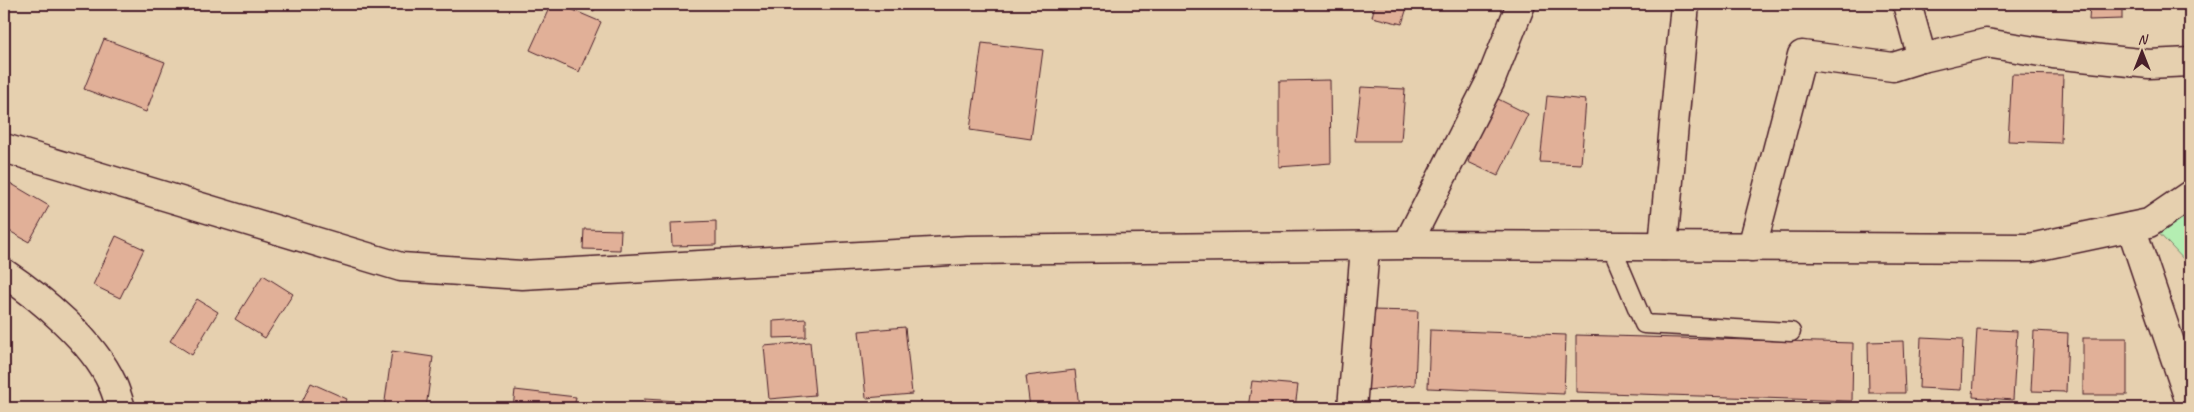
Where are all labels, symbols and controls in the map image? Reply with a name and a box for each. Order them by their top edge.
north arrow [2116,28,2166,78]
text: N [2138,31,2149,48]

